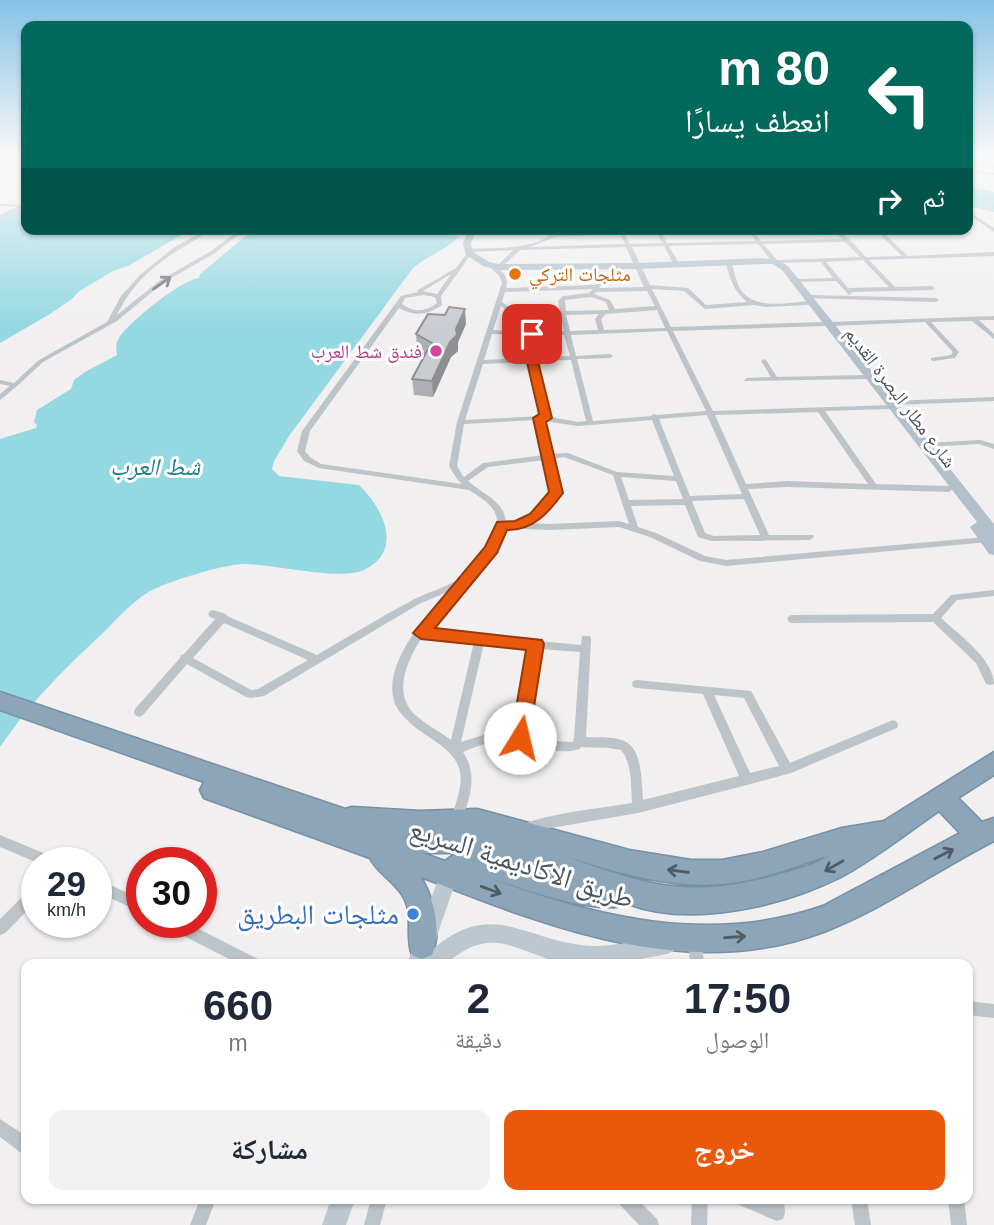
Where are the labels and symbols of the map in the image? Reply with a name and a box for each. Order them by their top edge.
place label: مثلجات التركي [529,264,631,290]
marker: مثلجات التركي [507,266,523,282]
one-way arrow [151,276,171,290]
pin [502,304,562,364]
street label: شارع مطار البصرة القديم [839,323,960,473]
place label: فندق شط العرب [311,341,422,363]
marker: فندق شط العرب [428,343,444,359]
water label: شط العرب [110,453,202,481]
position arrow [483,701,557,775]
street label: طريق الاكاديمية السريع [405,813,638,916]
one-way arrow [933,846,954,860]
speed limit sign: 30 [126,847,217,938]
one-way arrow [825,859,845,873]
one-way arrow [667,864,690,877]
one-way arrow [479,885,501,897]
place label: مثلجات البطريق [237,899,399,932]
marker: مثلجات البطريق [405,906,421,922]
one-way arrow [723,930,746,943]

